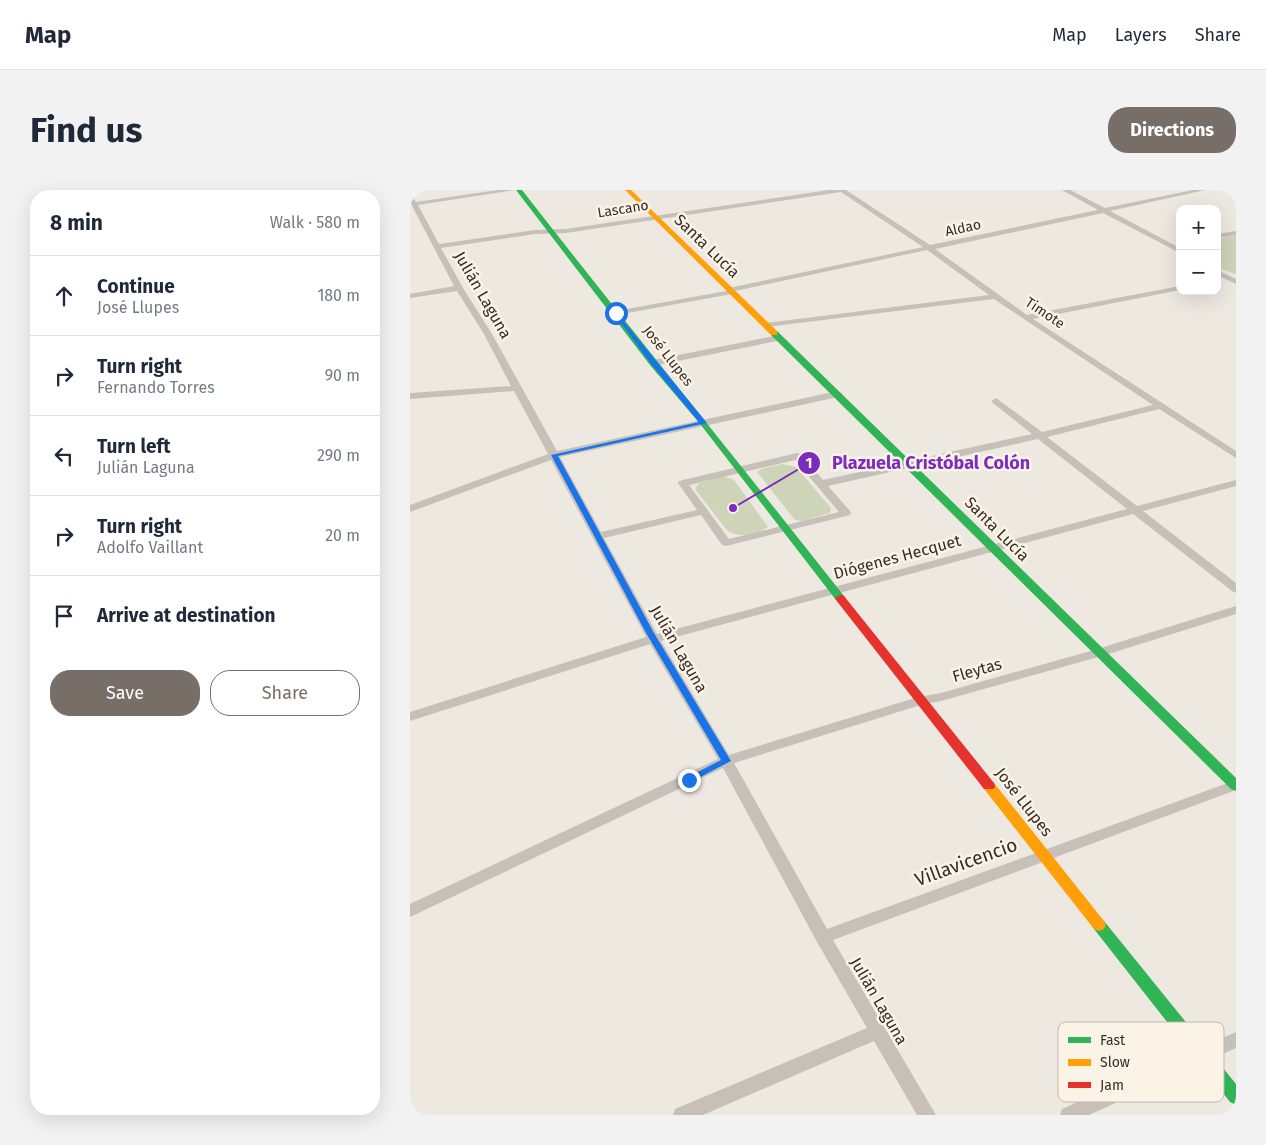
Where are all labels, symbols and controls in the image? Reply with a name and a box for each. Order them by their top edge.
text: Map [25,21,71,49]
text: Map [1052,24,1087,46]
text: Layers [1115,24,1167,46]
text: Share [1195,24,1241,46]
button: Directions [1108,107,1236,153]
text: Find us [30,109,142,151]
street label: Lascano [596,197,650,221]
map controls [1176,205,1221,295]
button: + [1176,205,1221,250]
text: 8 min [50,210,103,236]
street label: Santa Lucía [670,210,744,282]
text: Walk · 580 m [270,213,360,232]
street label: Aldao [944,216,982,240]
street label: Julián Laguna [450,248,516,342]
button: − [1176,250,1221,295]
text: Continue [97,275,175,298]
icon: ahead [50,282,78,310]
text: 180 m [317,286,360,305]
street label: Timote [1022,294,1068,332]
text: José Llupes [97,298,179,317]
route start [605,302,628,325]
street label: José Llupes [639,322,697,390]
text: Turn right [97,355,182,378]
icon: right [50,362,78,390]
text: 90 m [325,366,360,385]
text: Fernando Torres [97,378,215,397]
text: Turn left [97,435,171,458]
icon: left [50,442,78,470]
text: 290 m [317,446,360,465]
callout: Plazuela Cristóbal Colón [797,446,1040,479]
text: Plazuela Cristóbal Colón [832,452,1030,474]
text: 1 [806,454,812,472]
text: Julián Laguna [97,458,195,477]
street label: Santa Lucía [961,493,1033,565]
text: Turn right [97,515,182,538]
icon: right [50,522,78,550]
text: 20 m [325,526,360,545]
street label: Diógenes Hecquet [831,531,963,583]
text: Adolfo Vaillant [97,538,203,557]
icon: arrive [50,602,78,630]
street label: Julián Laguna [646,602,712,696]
text: Arrive at destination [97,604,276,627]
street label: Fleytas [950,654,1004,686]
button: Save [50,670,200,716]
button: Share [210,670,360,716]
street label: José Llupes [991,764,1057,840]
route end [678,769,701,792]
street label: Villavicencio [912,833,1020,891]
street label: Julián Laguna [846,954,912,1048]
legend [1058,1022,1224,1102]
text: Fast [1100,1032,1126,1049]
text: Slow [1100,1054,1130,1071]
text: Jam [1100,1077,1124,1094]

